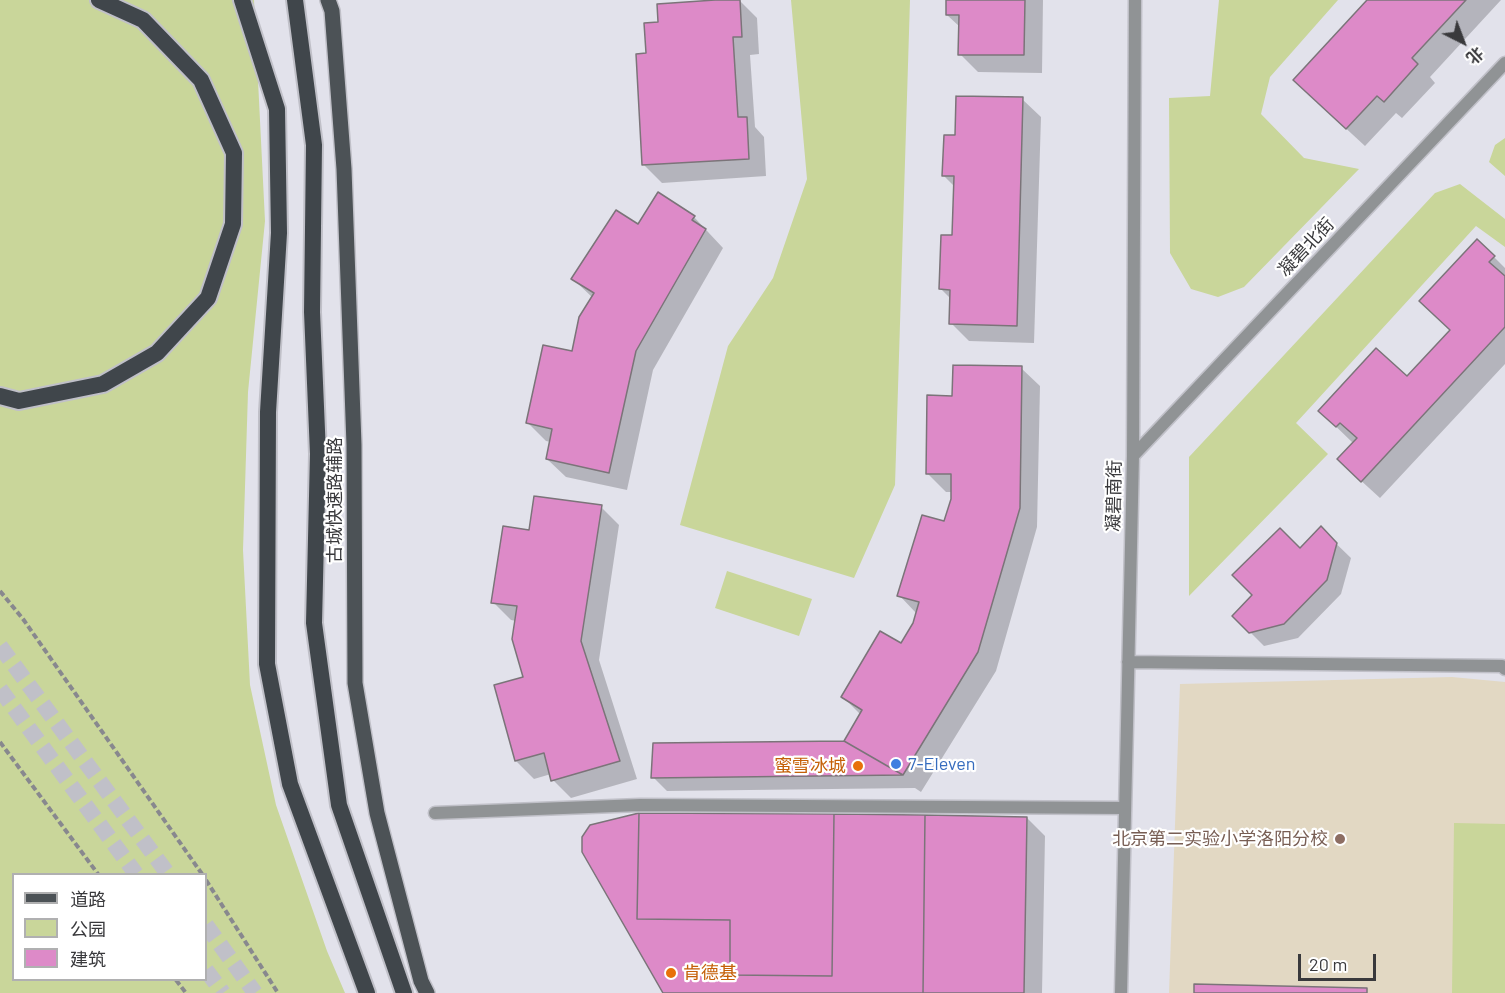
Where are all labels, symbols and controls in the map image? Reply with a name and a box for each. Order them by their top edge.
north arrow [1433,12,1493,72]
text: 北 [1463,43,1488,68]
street label: 凝碧北街 [1274,213,1338,281]
street label: 古城快速路辅路 [324,437,346,563]
street label: 凝碧南街 [1103,460,1125,532]
place label: 7-Eleven [908,753,976,775]
place label: 蜜雪冰城 [774,755,846,777]
marker: 7-Eleven [889,757,903,771]
marker: 蜜雪冰城 [851,759,865,773]
place label: 北京第二实验小学洛阳分校 [1112,828,1328,850]
marker: 北京第二实验小学洛阳分校 [1333,832,1347,846]
legend [12,873,207,981]
text: 道路 [70,888,106,910]
text: 公园 [70,918,106,940]
scale bar [1301,942,1379,980]
text: 建筑 [70,948,106,970]
text: 20 m [1309,953,1347,975]
place label: 肯德基 [683,962,737,984]
marker: 肯德基 [664,966,678,980]

